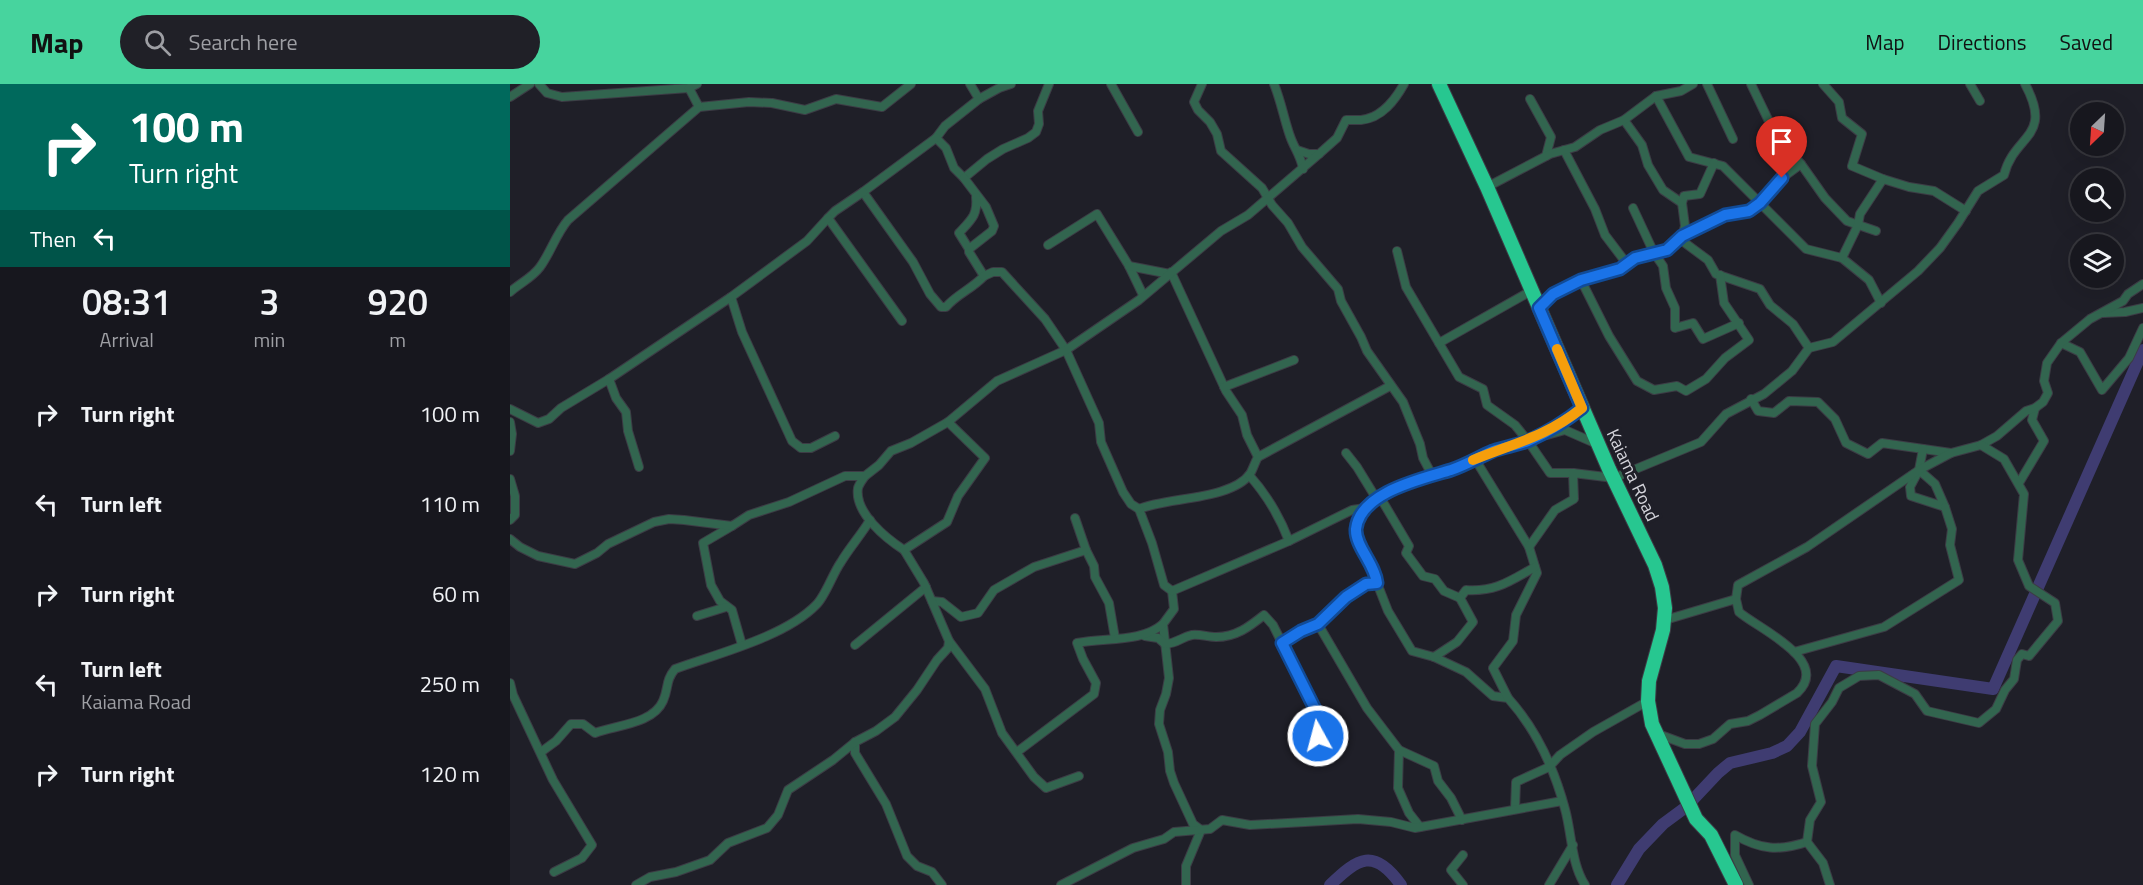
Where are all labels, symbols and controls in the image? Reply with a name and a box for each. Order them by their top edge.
search box [120,15,540,69]
text: Map [30,21,84,64]
text: Search here [189,25,298,59]
icon: search [141,26,174,59]
text: Map [1865,26,1905,58]
text: Directions [1938,26,2027,58]
text: Saved [2060,26,2113,58]
text: 100 m [129,94,244,158]
north arrow [2070,102,2124,156]
map controls [2070,102,2124,288]
icon: right [30,108,108,186]
pin [1756,116,1807,178]
icon: arrive [1765,125,1798,158]
text: Turn right [129,152,238,193]
button: search [2070,168,2124,222]
text: Then [30,222,76,256]
icon: left [88,222,121,255]
button: layers [2070,234,2124,288]
text: 08:31 [82,274,171,329]
text: 3 [259,274,279,329]
text: 920 [367,274,428,329]
text: Arrival [100,324,154,355]
text: min [253,324,285,355]
text: m [389,324,406,355]
text: Turn right [81,397,175,431]
text: 100 m [420,397,480,431]
icon: right [30,398,63,431]
street label: Kaiama Road [1600,424,1666,526]
text: Turn left [81,487,162,521]
text: 110 m [420,487,480,521]
icon: left [30,488,63,521]
text: Turn right [81,577,175,611]
text: 60 m [432,577,480,611]
icon: right [30,578,63,611]
text: Turn left [81,652,162,686]
text: 250 m [420,667,480,701]
icon: left [30,668,63,701]
text: Kaiama Road [81,686,191,717]
position arrow [1286,704,1350,768]
text: Turn right [81,757,175,791]
text: 120 m [420,757,480,791]
icon: right [30,758,63,791]

